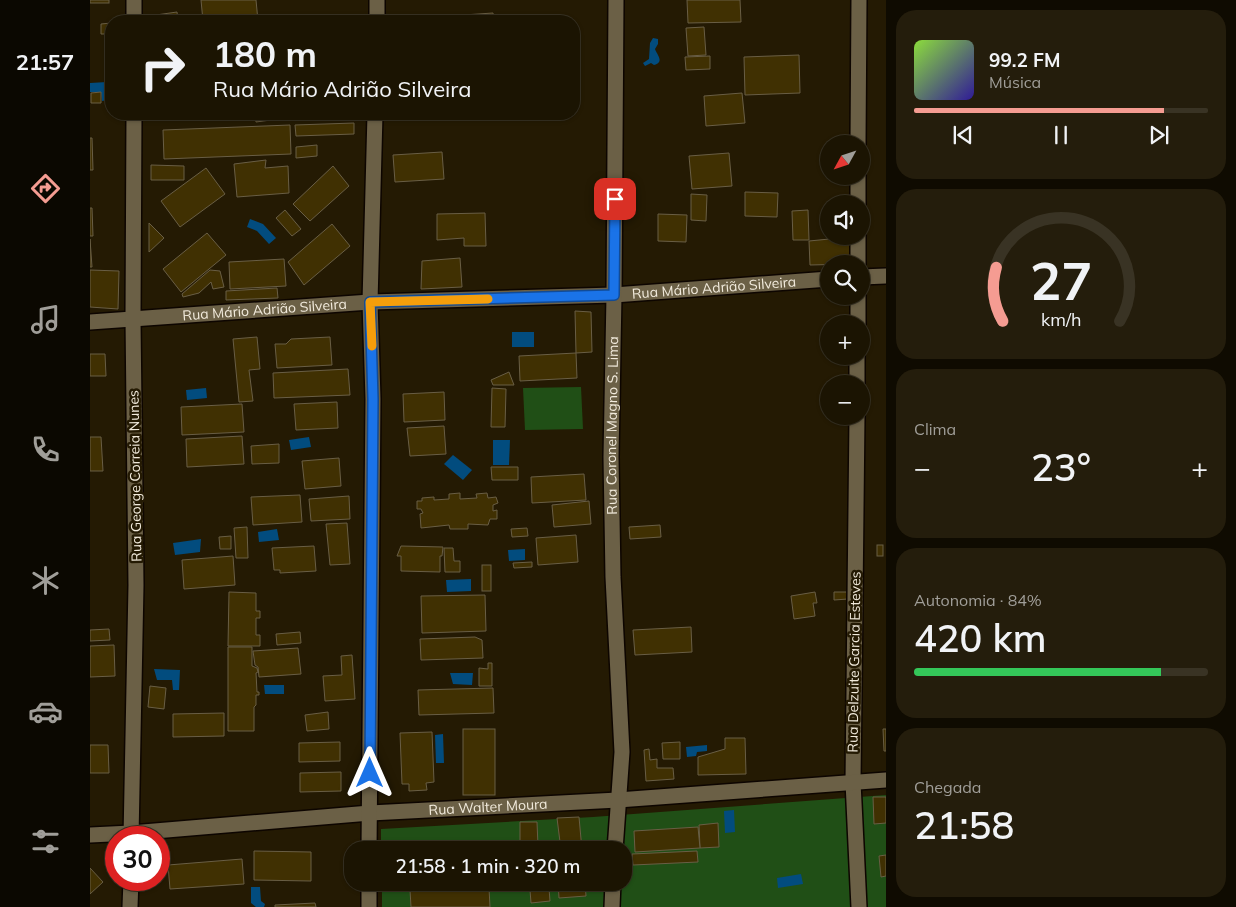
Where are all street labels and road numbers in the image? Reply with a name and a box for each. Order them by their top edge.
street label: Rua Mário Adrião Silveira [631,272,797,303]
street label: Rua Mário Adrião Silveira [182,295,347,324]
street label: Rua Coronel Magno S. Lima [602,336,622,515]
street label: Rua George Correia Nunes [125,390,145,562]
street label: Rua Delzuite Garcia Esteves [843,571,865,753]
street label: Rua Walter Moura [428,795,548,819]

